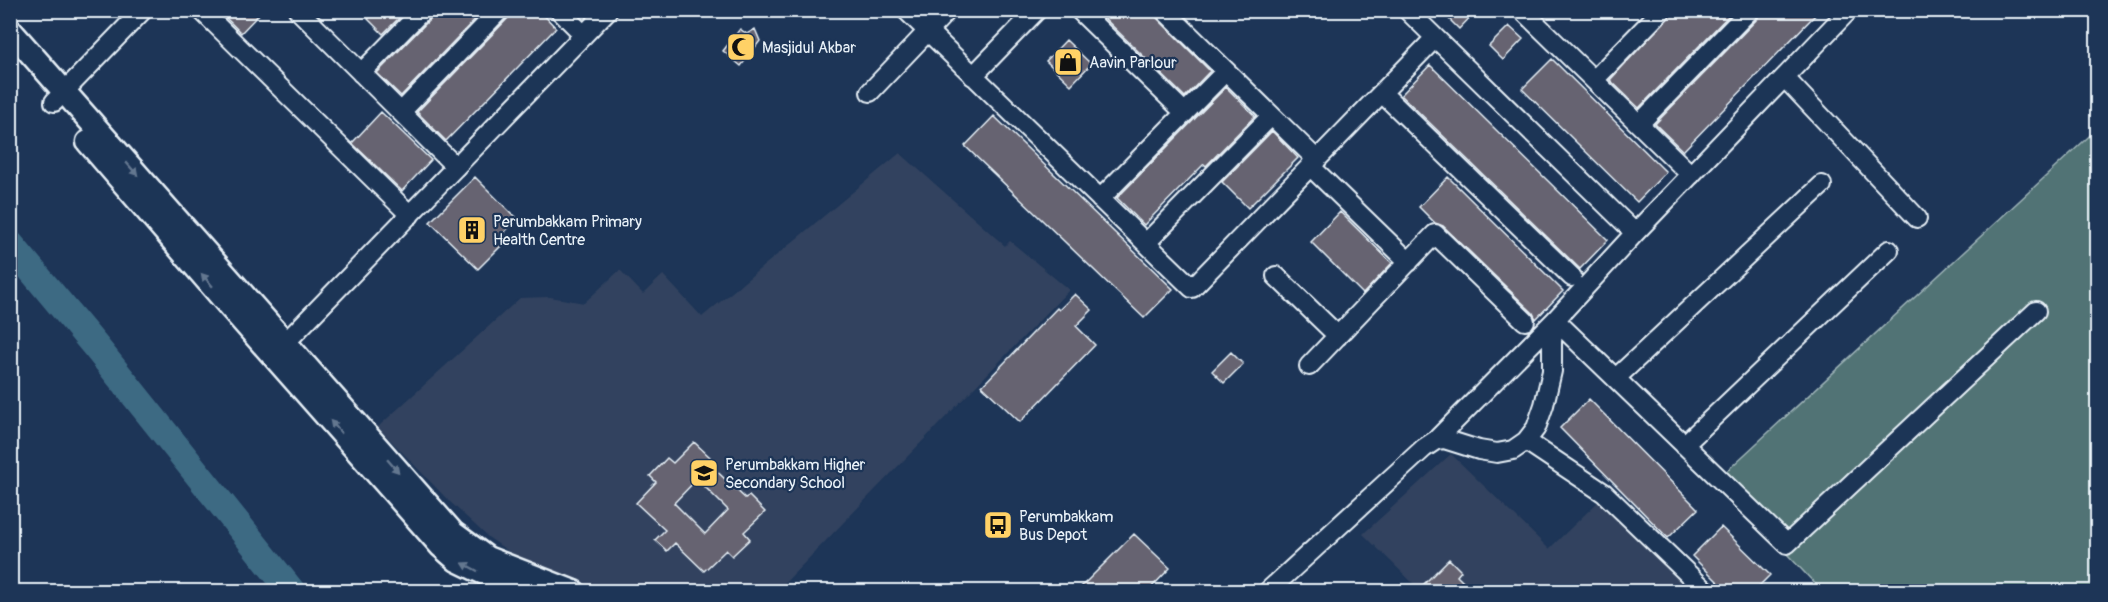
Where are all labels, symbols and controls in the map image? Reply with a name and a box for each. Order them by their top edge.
mosque icon: Masjidul Akbar [725,31,757,63]
place label: Masjidul Akbar [762,38,856,58]
shop icon: Aavin Parlour [1052,46,1084,78]
place label: Aavin Parlour [1089,53,1177,73]
one-way arrow [125,161,138,176]
place label: Perumbakkam Primary Health Centre [493,212,642,250]
building icon: Perumbakkam Primary Health Centre [456,214,488,246]
one-way arrow [200,273,214,288]
one-way arrow [329,419,342,435]
place label: Perumbakkam Higher Secondary School [725,455,866,493]
school or university icon: Perumbakkam Higher Secondary School [688,457,720,489]
one-way arrow [386,458,399,473]
place label: Perumbakkam Bus Depot [1019,507,1114,545]
bus stop icon: Perumbakkam Bus Depot [982,509,1014,541]
one-way arrow [461,563,479,573]

